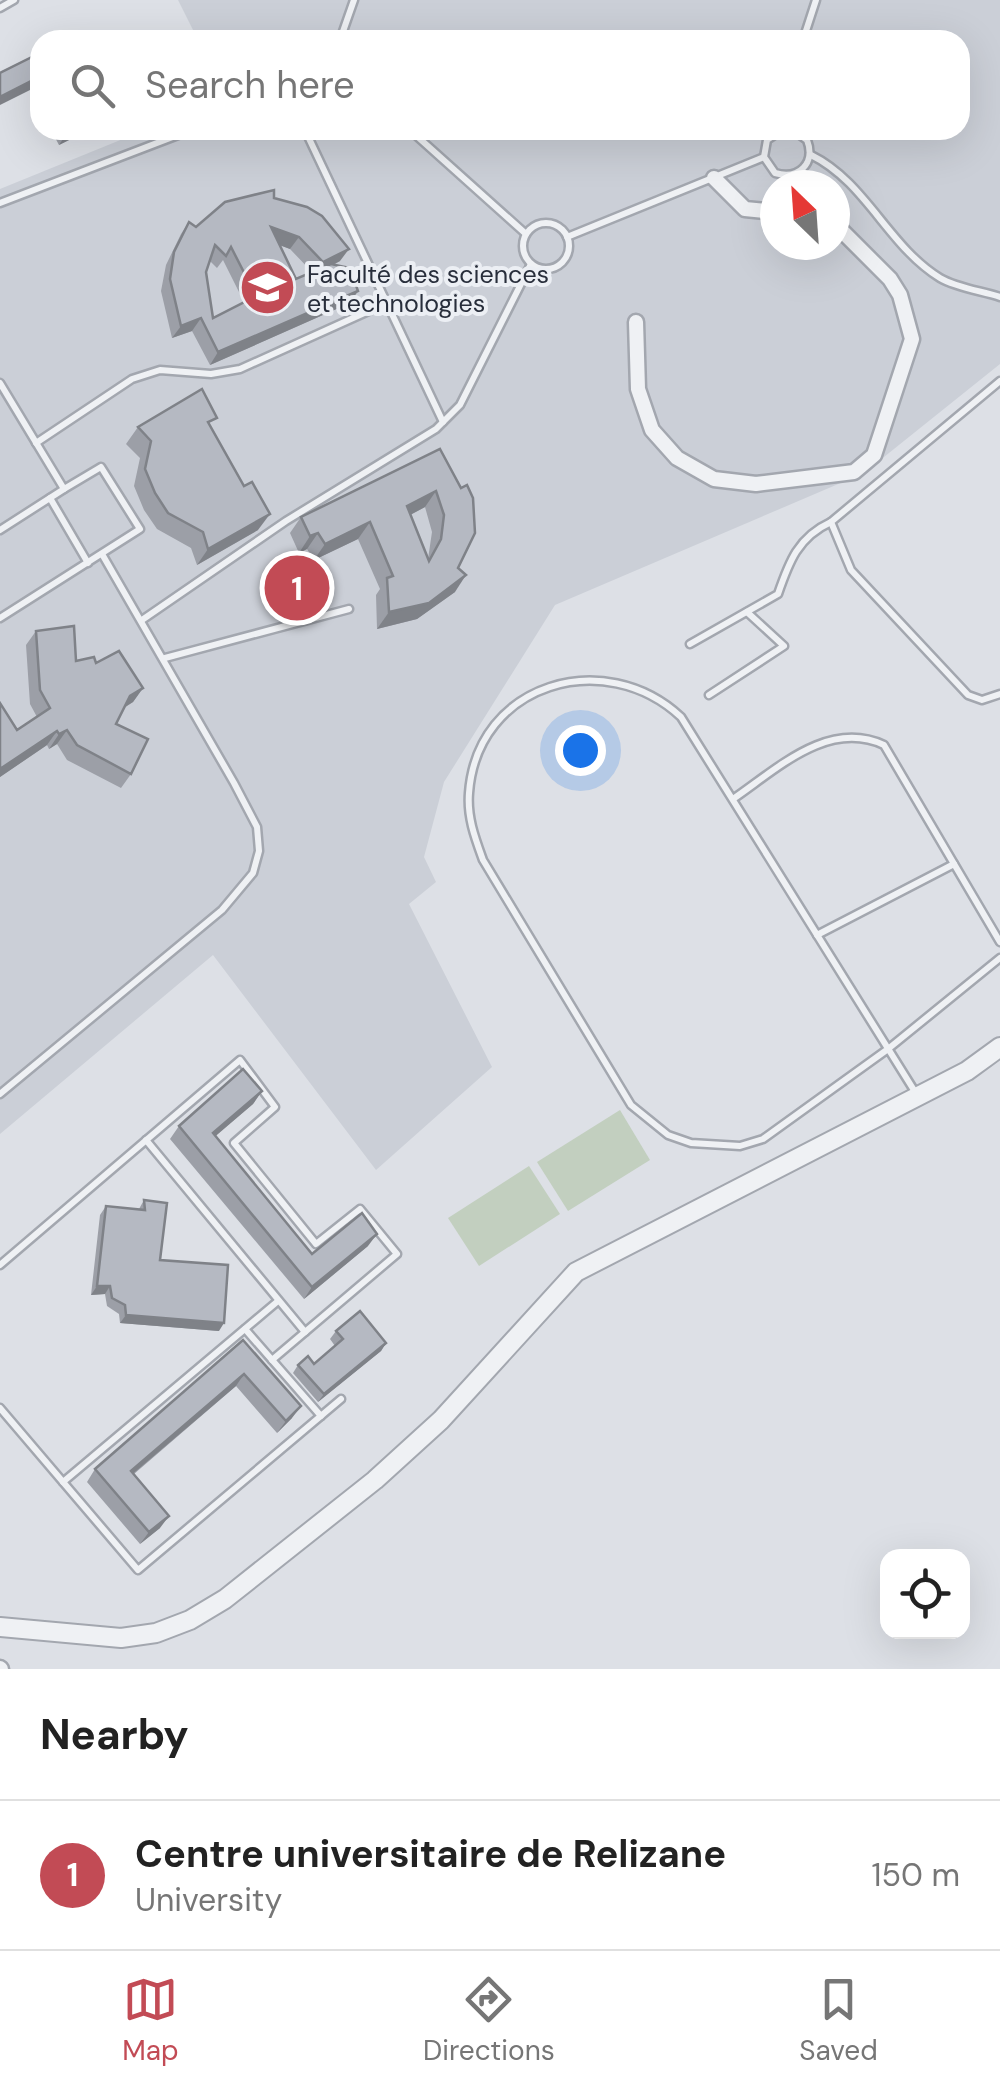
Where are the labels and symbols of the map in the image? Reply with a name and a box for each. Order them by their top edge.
north arrow [760,170,850,260]
school or university icon: Faculté des sciences et technologies [238,258,298,318]
place label: Faculté des sciences et technologies [307,258,549,320]
pin: 1 [264,550,330,626]
your location [555,725,606,776]

